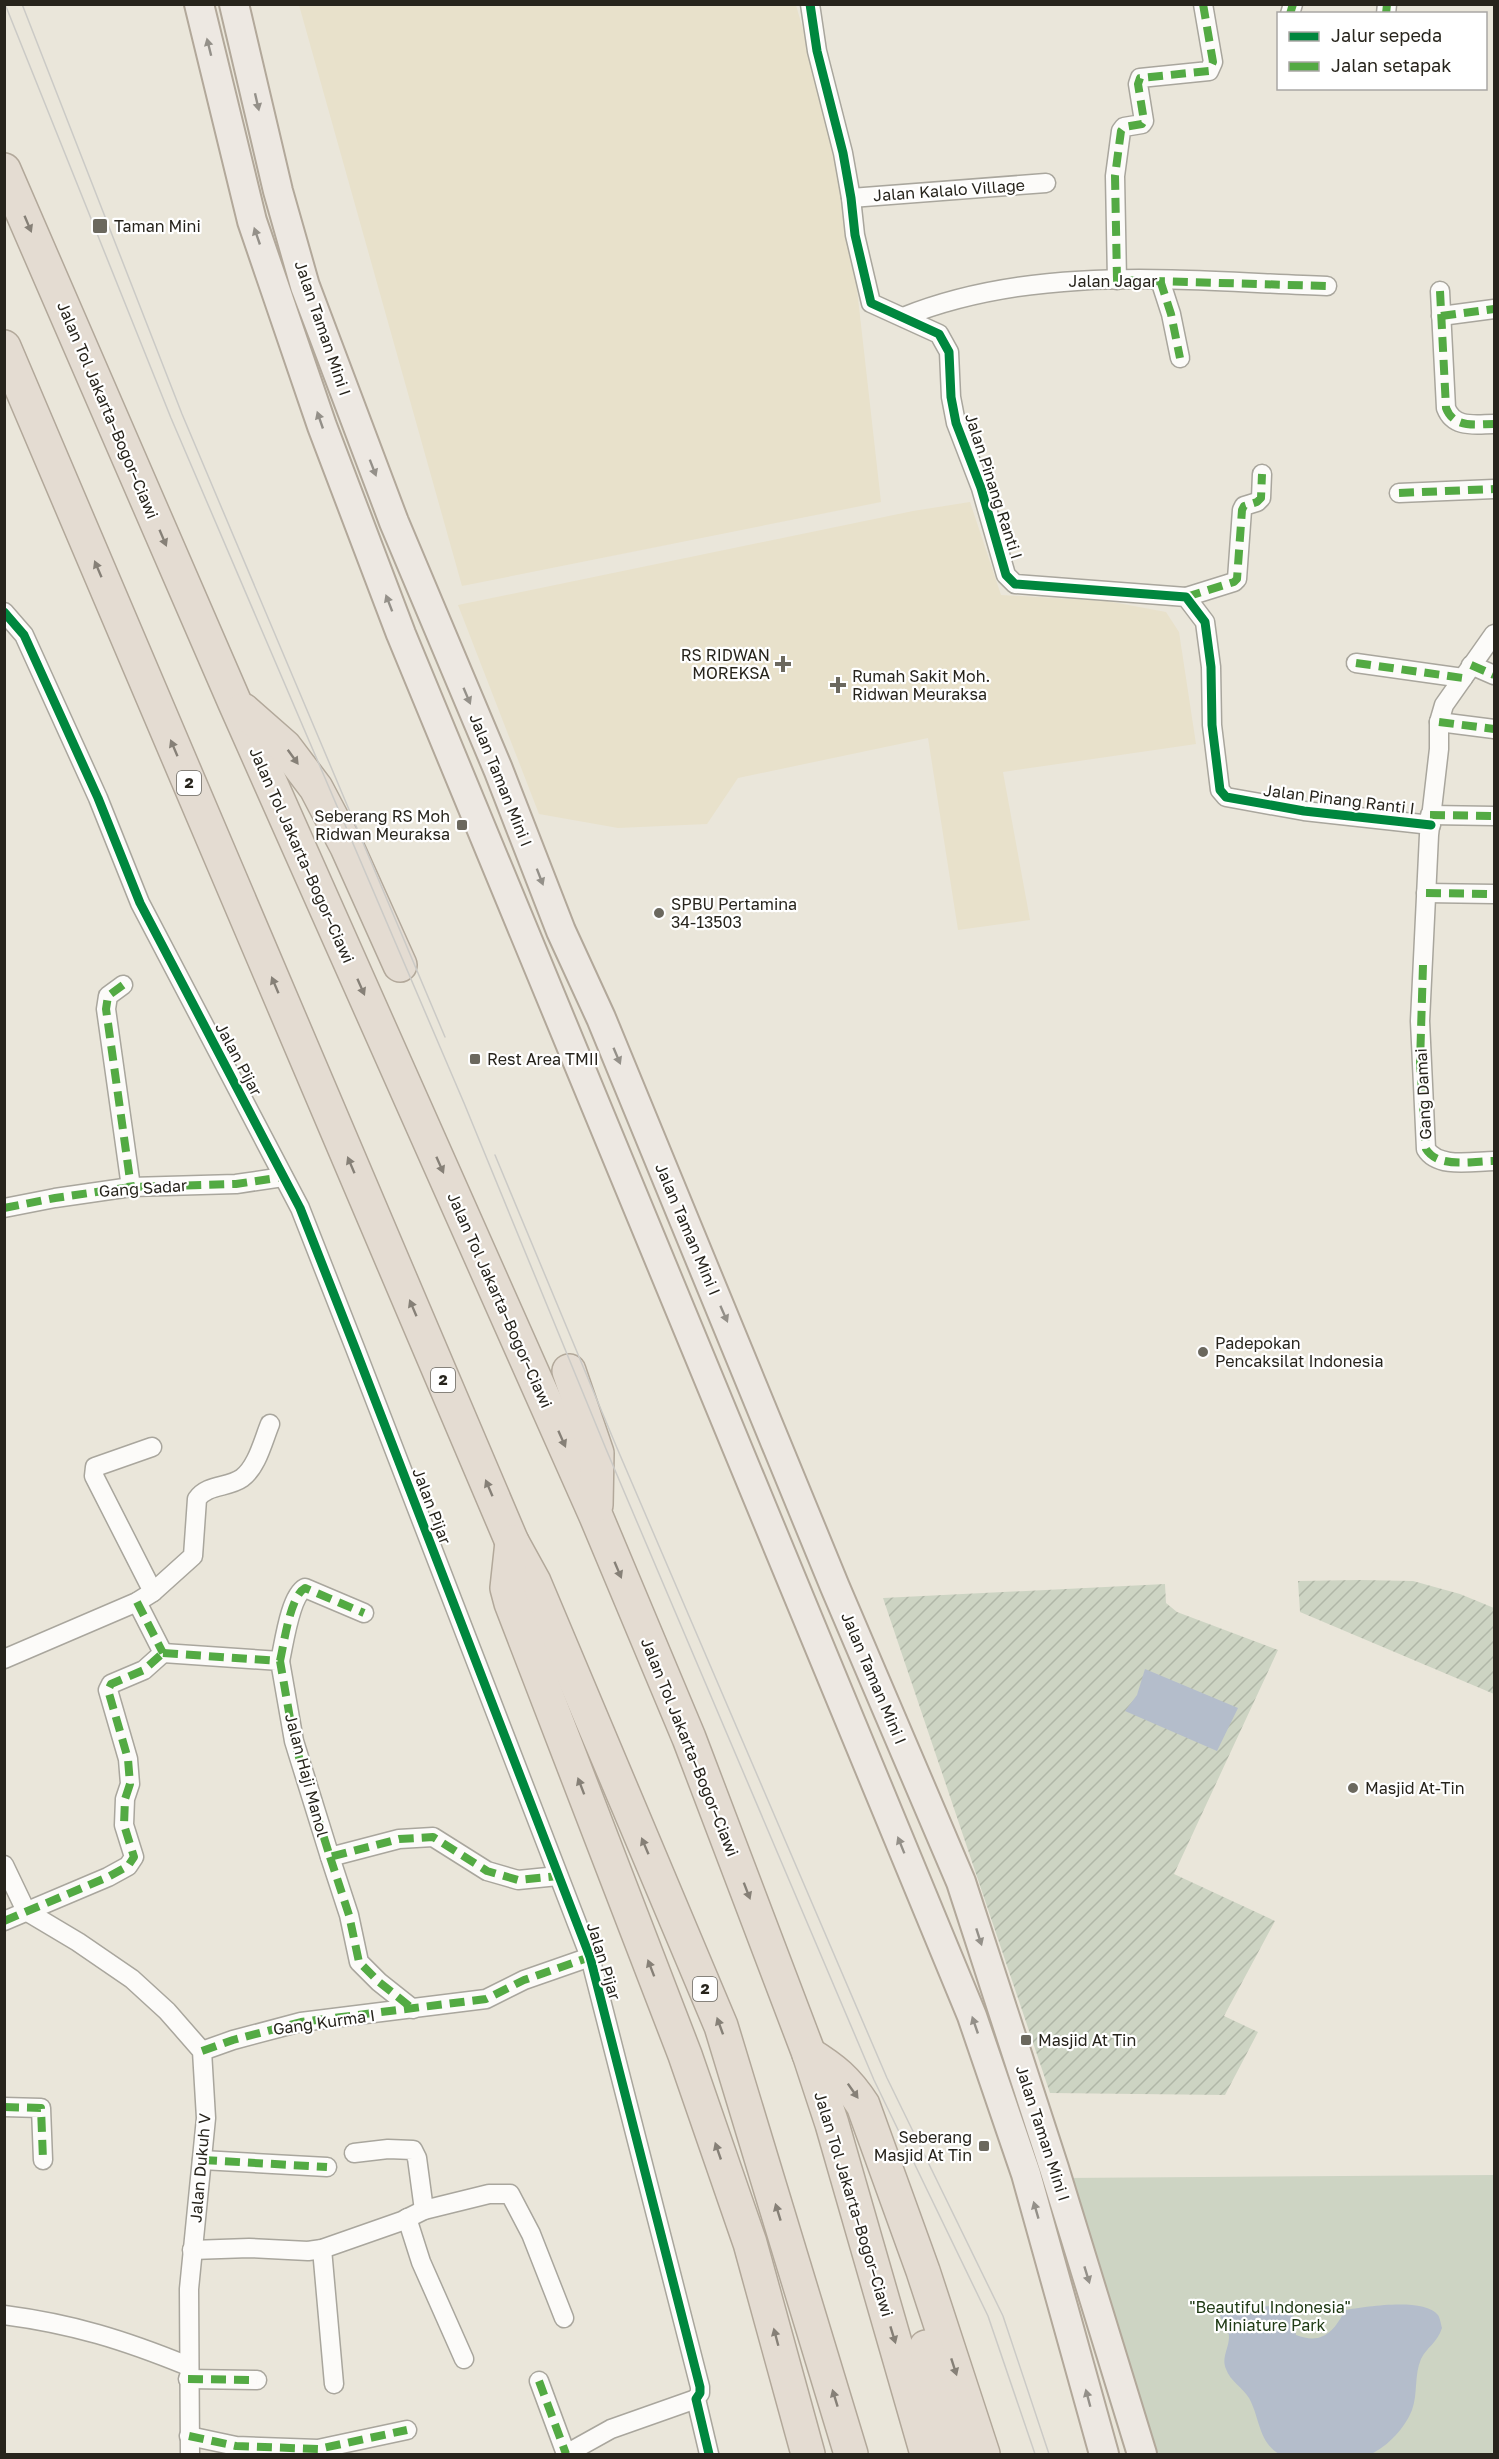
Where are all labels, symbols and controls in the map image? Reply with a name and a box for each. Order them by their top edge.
legend [1277,12,1487,90]
text: Jalur sepeda [1331,24,1442,46]
one-way arrow [204,37,214,56]
text: Jalan setapak [1331,54,1451,76]
one-way arrow [252,93,262,112]
street label: Jalan Kalalo Village [873,175,1025,205]
one-way arrow [24,215,33,233]
place label: Taman Mini [114,216,201,236]
marker: Taman Mini [91,217,109,235]
one-way arrow [251,227,261,245]
street label: Jalan Taman Mini I [290,258,356,398]
street label: Jalan Jagar [1069,271,1157,291]
street label: Jalan Tol Jakarta–Bogor–Ciawi [53,298,163,522]
street label: Jalan Pinang Ranti I [961,410,1027,562]
one-way arrow [314,411,324,429]
one-way arrow [369,459,379,477]
one-way arrow [159,529,168,547]
one-way arrow [93,559,103,577]
one-way arrow [383,594,393,612]
place label: RS RIDWAN MOREKSA [681,645,770,683]
marker: RS RIDWAN MOREKSA [774,655,792,673]
place label: Rumah Sakit Moh. Ridwan Meuraksa [852,666,990,704]
marker: Rumah Sakit Moh. Ridwan Meuraksa [829,676,847,694]
one-way arrow [462,688,472,706]
street label: Jalan Taman Mini I [465,711,537,849]
one-way arrow [169,739,178,757]
street label: Jalan Tol Jakarta–Bogor–Ciawi [245,744,359,966]
one-way arrow [287,749,299,765]
road number: 2 [177,771,201,795]
street label: Jalan Pinang Ranti I [1262,780,1416,818]
place label: Seberang RS Moh Ridwan Meuraksa [314,806,450,844]
marker: Seberang RS Moh Ridwan Meuraksa [455,818,469,832]
one-way arrow [536,868,545,886]
place label: SPBU Pertamina 34-13503 [671,894,797,932]
marker: SPBU Pertamina 34-13503 [652,906,666,920]
one-way arrow [270,976,280,994]
one-way arrow [357,978,366,996]
street label: Jalan Pijar [211,1019,267,1099]
one-way arrow [612,1048,622,1066]
street label: Gang Damai [1411,1048,1435,1140]
place label: Rest Area TMII [487,1049,599,1069]
marker: Rest Area TMII [468,1052,482,1066]
one-way arrow [347,1156,356,1173]
one-way arrow [435,1157,445,1175]
street label: Jalan Taman Mini I [651,1160,725,1298]
street label: Gang Sadar [98,1175,188,1201]
street label: Jalan Tol Jakarta–Bogor–Ciawi [443,1189,557,1411]
one-way arrow [408,1299,418,1317]
one-way arrow [720,1305,729,1323]
place label: Padepokan Pencaksilat Indonesia [1215,1333,1384,1371]
marker: Padepokan Pencaksilat Indonesia [1196,1345,1210,1359]
road number: 2 [431,1368,455,1392]
one-way arrow [557,1431,567,1449]
street label: Jalan Pijar [408,1465,456,1547]
one-way arrow [484,1479,493,1497]
one-way arrow [614,1561,623,1579]
street label: Jalan Taman Mini I [837,1609,911,1747]
street label: Jalan Tol Jakarta–Bogor–Ciawi [637,1635,743,1859]
street label: Jalan Haji Manol [281,1711,333,1839]
one-way arrow [575,1777,585,1795]
place label: Masjid At-Tin [1365,1778,1465,1798]
marker: Masjid At-Tin [1346,1781,1360,1795]
one-way arrow [896,1835,906,1853]
one-way arrow [640,1836,650,1854]
one-way arrow [742,1882,752,1900]
street label: Jalan Pijar [583,1920,625,2002]
one-way arrow [975,1928,984,1946]
one-way arrow [646,1959,656,1977]
road number: 2 [693,1977,717,2001]
street label: Gang Kurma I [272,2005,376,2039]
one-way arrow [715,2016,725,2034]
one-way arrow [969,2016,979,2034]
place label: Masjid At Tin [1038,2030,1136,2050]
marker: Masjid At Tin [1019,2033,1033,2047]
street label: Jalan Taman Mini I [1012,2063,1074,2203]
one-way arrow [847,2082,859,2098]
street label: Jalan Tol Jakarta–Bogor–Ciawi [810,2089,898,2319]
street label: Jalan Dukuh V [185,2112,215,2224]
place label: Seberang Masjid At Tin [874,2127,972,2165]
marker: Seberang Masjid At Tin [977,2139,991,2153]
one-way arrow [713,2142,723,2160]
one-way arrow [1031,2201,1040,2219]
one-way arrow [773,2203,782,2221]
one-way arrow [1083,2266,1092,2284]
park label: "Beautiful Indonesia" Miniature Park [1189,2297,1351,2335]
one-way arrow [889,2326,898,2344]
one-way arrow [771,2328,780,2346]
one-way arrow [950,2358,960,2376]
one-way arrow [830,2389,839,2407]
one-way arrow [1083,2389,1093,2407]

